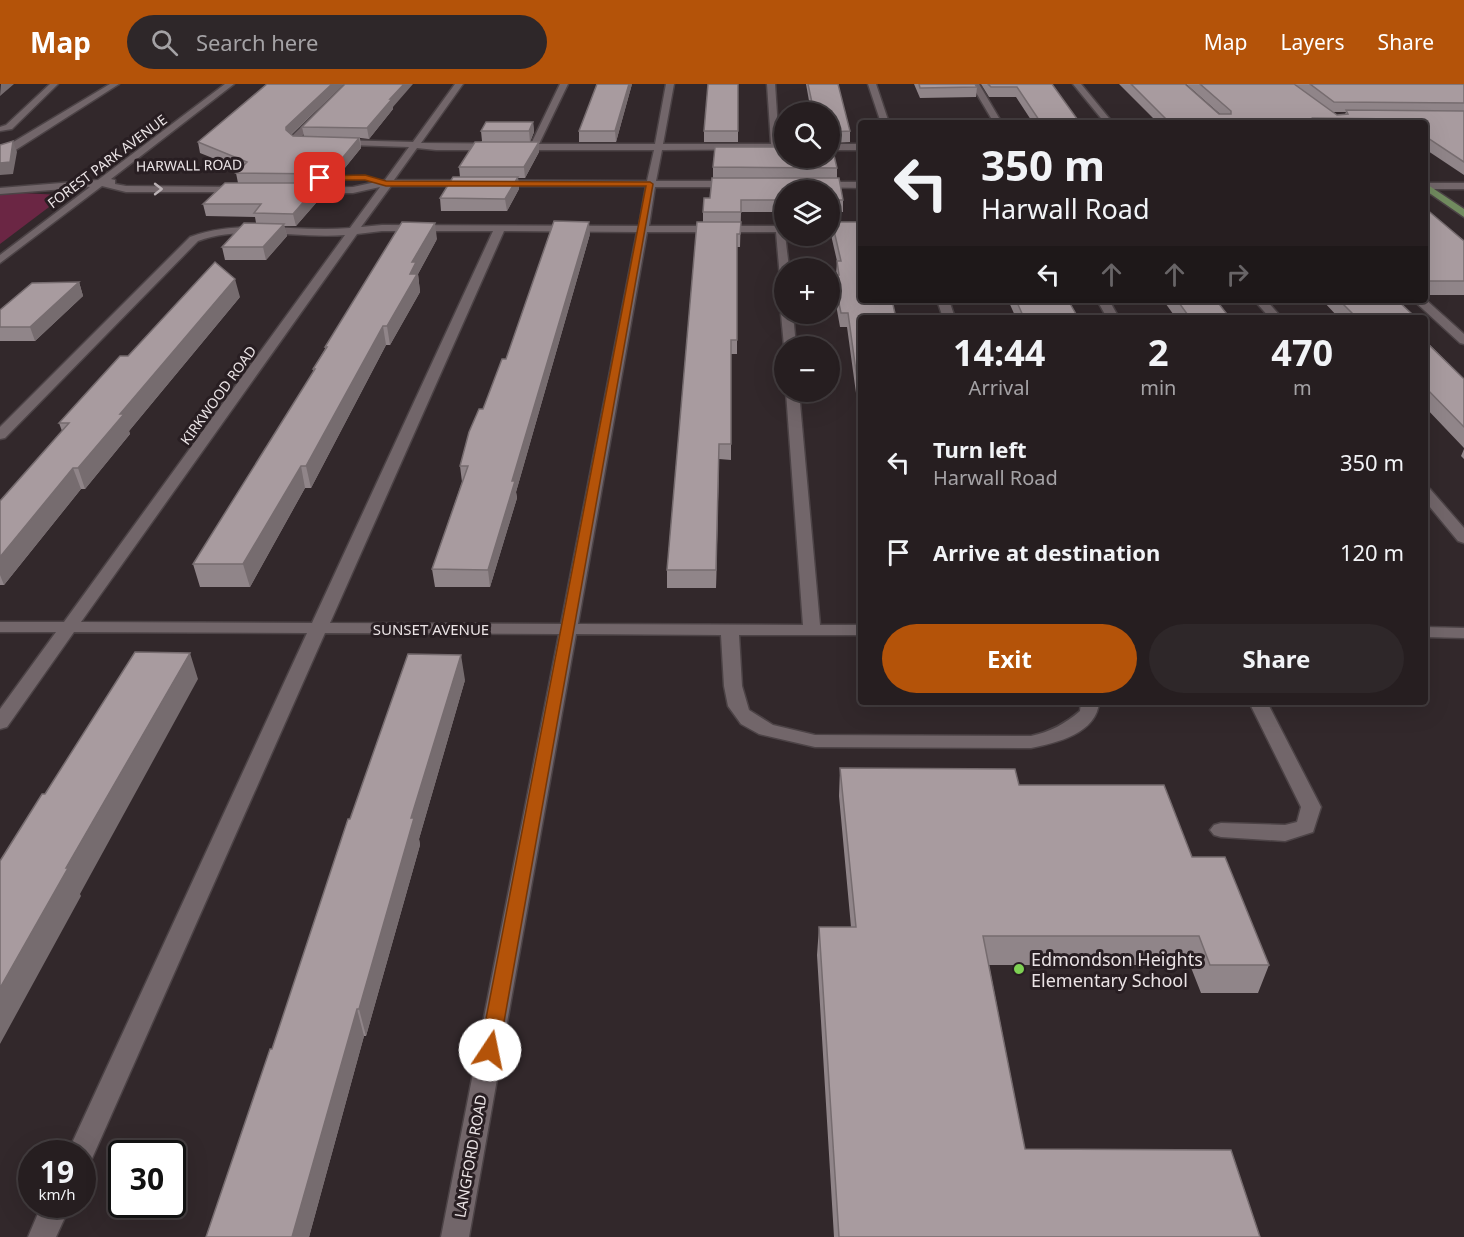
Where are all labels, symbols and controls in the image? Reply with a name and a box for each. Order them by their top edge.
search box [127,15,547,69]
text: Map [30,23,91,61]
icon: search [148,26,181,59]
text: Search here [196,27,318,57]
text: Map [1204,28,1248,56]
text: Layers [1281,28,1345,56]
text: Share [1378,28,1434,56]
map controls [774,102,840,402]
button: search [774,102,840,168]
street label: FOREST PARK AVENUE [43,110,171,212]
text: 350 m [981,136,1105,193]
icon: left [882,144,960,222]
pin [294,152,345,203]
street label: HARWALL ROAD [136,155,242,175]
icon: arrive [303,161,336,194]
button: layers [774,180,840,246]
one-way arrow [153,183,162,195]
text: Harwall Road [981,190,1150,227]
button: + [774,258,840,324]
icon: left [1032,258,1065,291]
icon: ahead [1095,258,1128,291]
icon: ahead [1158,258,1191,291]
icon: right [1221,258,1254,291]
text: 14:44 [953,328,1045,377]
text: 2 [1148,328,1169,377]
text: 470 [1271,328,1333,377]
button: − [774,336,840,402]
street label: KIRKWOOD ROAD [176,342,260,448]
text: Arrival [969,374,1030,401]
text: min [1140,374,1176,401]
text: m [1293,374,1312,401]
text: Turn left [933,434,1027,464]
icon: left [882,446,915,479]
text: 350 m [1340,447,1404,477]
text: Harwall Road [933,464,1058,491]
icon: arrive [882,536,915,569]
text: Arrive at destination [933,537,1160,567]
text: 120 m [1340,537,1404,567]
street label: SUNSET AVENUE [373,619,489,639]
button: Exit [882,624,1137,693]
button: Share [1149,624,1404,693]
place label: Edmondson Heights Elementary School [1031,947,1203,992]
marker: Edmondson Heights Elementary School [1012,962,1026,976]
position arrow [458,1018,522,1082]
street label: LANGFORD ROAD [449,1093,491,1219]
speed limit sign: 30 [108,1140,186,1218]
text: 19 [40,1151,74,1192]
text: km/h [39,1184,75,1204]

